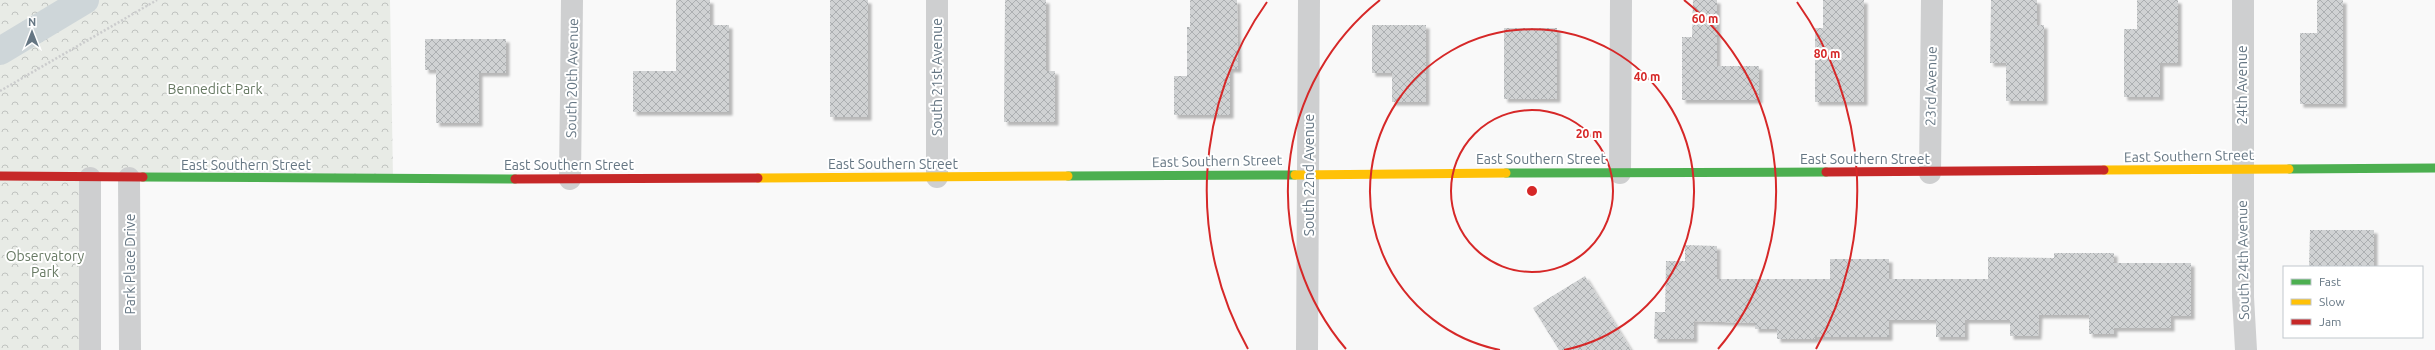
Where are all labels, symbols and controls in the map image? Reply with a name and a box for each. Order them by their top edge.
north arrow [12,12,52,52]
text: 60 m [1692,12,1718,25]
text: N [28,16,36,28]
street label: South 20th Avenue [563,18,581,138]
street label: South 21st Avenue [929,18,945,136]
street label: 24th Avenue [2234,45,2250,125]
street label: 23rd Avenue [1922,46,1940,126]
text: 80 m [1814,47,1840,60]
text: 40 m [1634,70,1660,83]
park label: Bennedict Park [168,81,262,97]
street label: South 22nd Avenue [1301,114,1317,236]
text: 20 m [1576,127,1602,140]
street label: East Southern Street [2124,147,2255,165]
street label: East Southern Street [1476,151,1607,167]
street label: East Southern Street [1800,151,1931,167]
street label: East Southern Street [1152,152,1283,170]
street label: East Southern Street [828,156,959,172]
street label: East Southern Street [181,157,312,173]
street label: East Southern Street [504,157,635,173]
centre of rings [1525,184,1539,198]
street label: South 24th Avenue [2234,200,2252,320]
street label: Park Place Drive [122,214,138,314]
park label: Observatory Park [6,248,85,280]
legend [2283,266,2423,338]
text: Fast [2319,275,2341,288]
text: Slow [2319,295,2345,308]
text: Jam [2319,315,2341,328]

